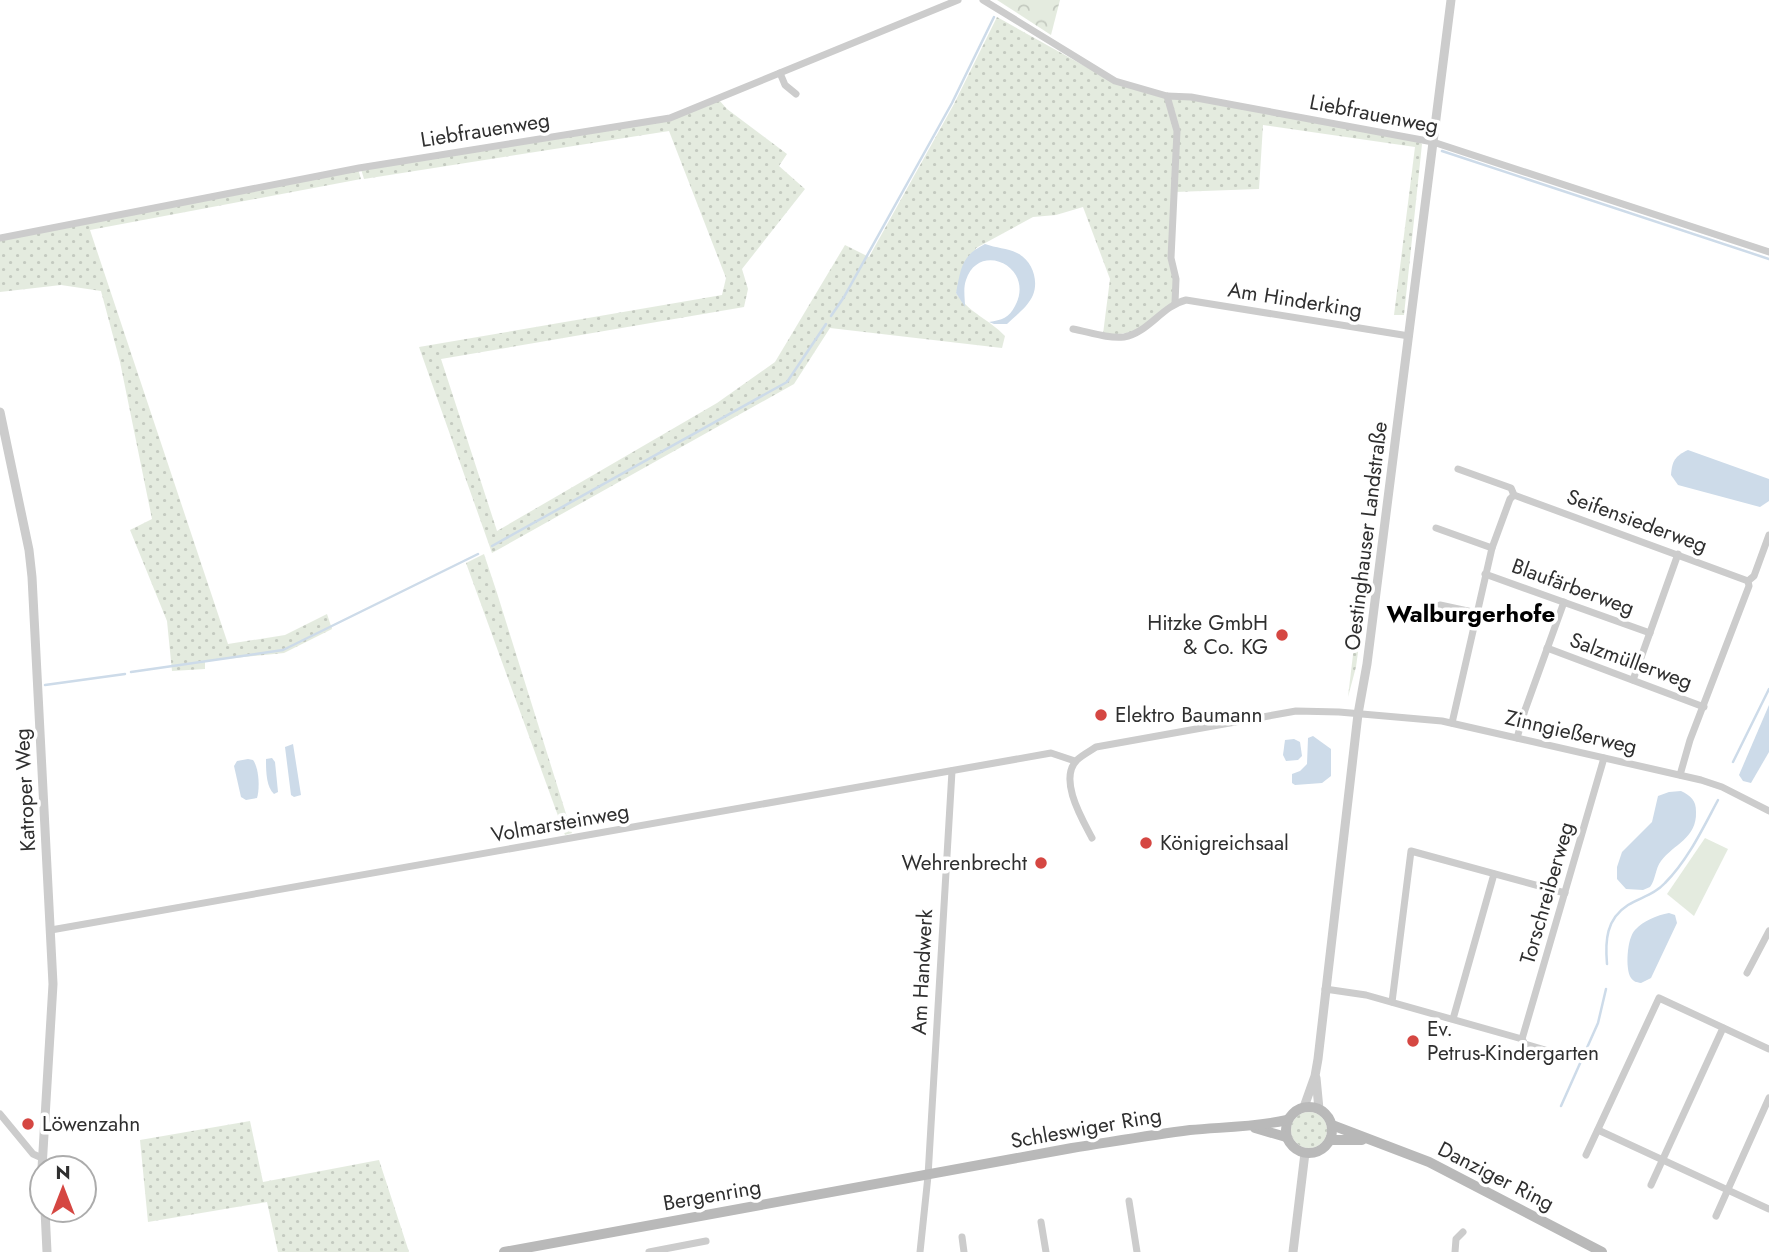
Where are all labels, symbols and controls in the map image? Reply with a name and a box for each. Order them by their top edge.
street label: Liebfrauenweg [1307,87,1441,141]
street label: Liebfrauenweg [418,105,552,155]
street label: Am Hinderking [1226,275,1364,325]
street label: Oestinghauser Landstraße [1337,420,1395,652]
street label: Seifensiederweg [1562,482,1712,560]
street label: Blaufärberweg [1508,551,1638,623]
district label: Walburgerhofe [1387,596,1555,631]
place label: Hitzke GmbH & Co. KG [1147,608,1268,662]
street label: Salzmüllerweg [1565,625,1697,697]
marker: Hitzke GmbH & Co. KG [1274,627,1290,643]
place label: Elektro Baumann [1115,700,1263,730]
street label: Zinngießerweg [1502,702,1640,762]
marker: Elektro Baumann [1093,707,1109,723]
street label: Katroper Weg [7,728,43,852]
street label: Volmarsteinweg [489,796,631,850]
street label: Torschreiberweg [1512,819,1582,967]
place label: Königreichsaal [1160,828,1289,858]
marker: Königreichsaal [1138,835,1154,851]
place label: Wehrenbrecht [902,848,1027,878]
marker: Wehrenbrecht [1033,855,1049,871]
street label: Am Handwerk [904,908,940,1036]
place label: Ev. Petrus-Kindergarten [1427,1014,1599,1068]
marker: Ev. Petrus-Kindergarten [1405,1033,1421,1049]
street label: Schleswiger Ring [1008,1100,1164,1156]
place label: Löwenzahn [42,1109,140,1139]
marker: Löwenzahn [20,1116,36,1132]
street label: Danziger Ring [1433,1134,1559,1218]
north arrow [28,1154,98,1224]
text: N [55,1159,71,1186]
street label: Bergenring [661,1172,763,1218]

